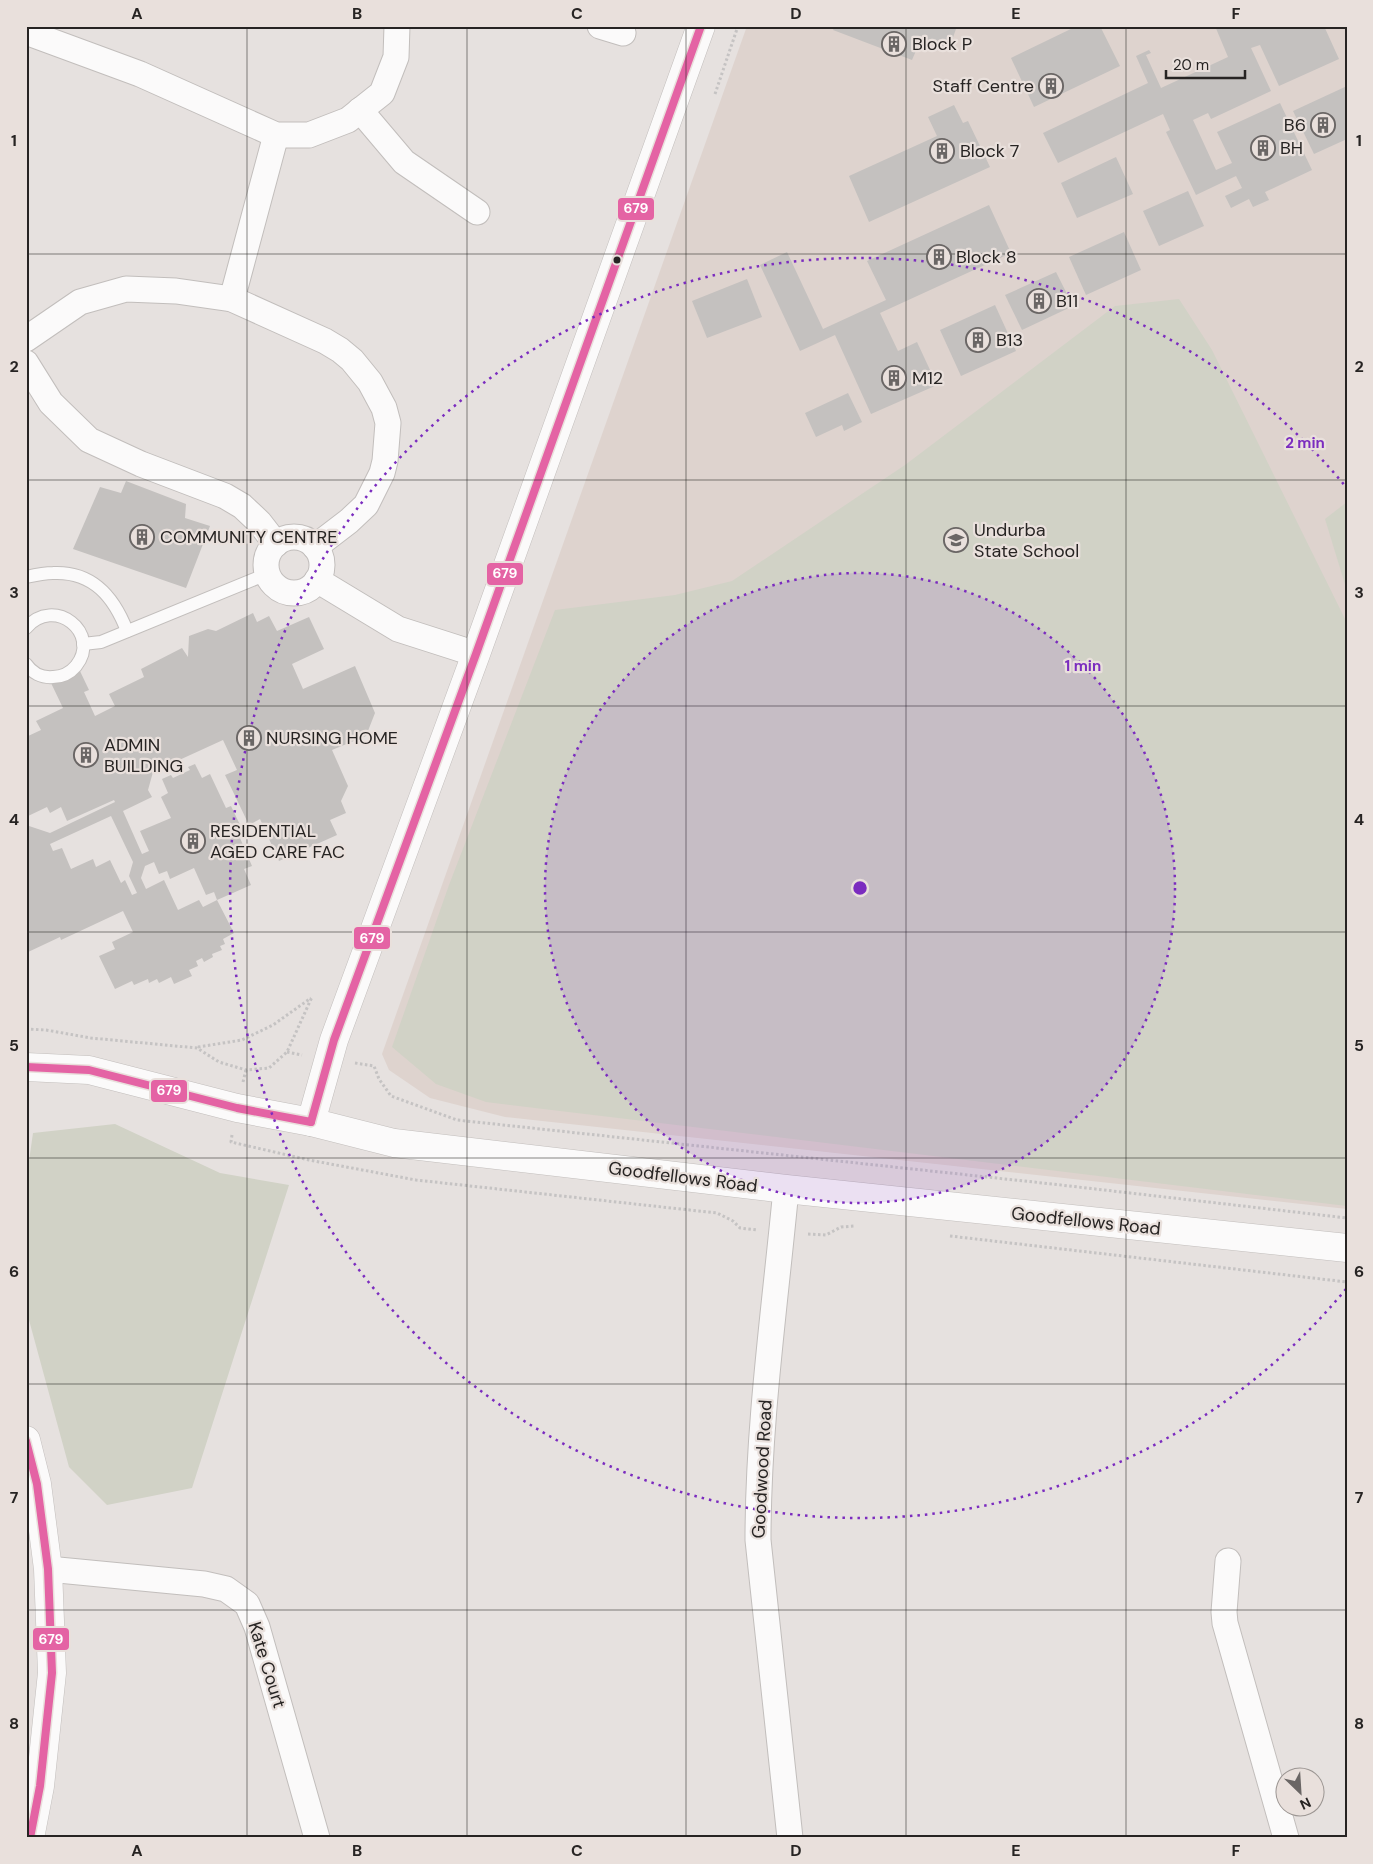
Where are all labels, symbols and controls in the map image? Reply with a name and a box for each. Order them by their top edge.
text: A [131,3,143,24]
text: B [352,3,362,24]
text: C [571,3,583,24]
text: D [790,3,802,24]
text: E [1011,3,1021,24]
text: F [1232,3,1241,24]
building icon: Block P [881,31,907,57]
place label: Block P [912,32,972,56]
scale bar [1166,48,1244,80]
text: 20 m [1173,55,1209,75]
building icon: Staff Centre [1038,73,1064,99]
place label: Staff Centre [933,74,1034,98]
building icon: B6 [1310,112,1336,138]
place label: B6 [1284,113,1306,137]
text: 1 [11,130,17,151]
text: 1 [1356,130,1362,151]
building icon: BH [1250,135,1276,161]
place label: BH [1280,136,1303,160]
building icon: Block 7 [929,138,955,164]
place label: Block 7 [960,139,1019,163]
line badge: 679 [617,197,655,221]
text: 679 [624,199,649,217]
building icon: Block 8 [926,244,952,270]
place label: Block 8 [956,245,1017,269]
unlabelled marker [612,255,622,265]
building icon: B11 [1026,288,1052,314]
place label: B11 [1056,289,1078,313]
building icon: B13 [965,327,991,353]
place label: B13 [996,328,1023,352]
text: 2 [9,356,19,377]
text: 2 [1354,356,1364,377]
building icon: M12 [881,365,907,391]
place label: M12 [912,366,943,390]
text: 2 min [1285,433,1325,453]
place label: Undurba State School [974,518,1079,563]
building icon: COMMUNITY CENTRE [129,524,155,550]
place label: COMMUNITY CENTRE [160,525,337,549]
school or university icon: Undurba State School [943,527,969,553]
line badge: 679 [486,562,524,586]
text: 679 [493,564,518,582]
text: 3 [9,582,19,603]
text: 3 [1354,582,1364,603]
text: 1 min [1065,656,1101,676]
building icon: NURSING HOME [236,725,262,751]
place label: NURSING HOME [266,726,398,750]
place label: ADMIN BUILDING [104,733,183,778]
building icon: ADMIN BUILDING [73,742,99,768]
text: 4 [9,809,19,830]
text: 4 [1354,809,1364,830]
place label: RESIDENTIAL AGED CARE FAC [210,819,345,864]
building icon: RESIDENTIAL AGED CARE FAC [180,828,206,854]
centre of rings [851,879,869,897]
line badge: 679 [353,926,391,950]
text: 679 [360,929,385,947]
text: 5 [9,1035,19,1056]
text: 5 [1354,1035,1364,1056]
line badge: 679 [150,1079,188,1103]
text: 679 [157,1081,182,1099]
street label: Goodfellows Road [607,1156,759,1198]
street label: Goodfellows Road [1010,1201,1162,1241]
text: 6 [9,1261,19,1282]
text: 6 [1354,1261,1364,1282]
street label: Goodwood Road [746,1399,778,1539]
text: 7 [10,1487,19,1508]
text: 7 [1355,1487,1364,1508]
street label: Kate Court [243,1619,291,1711]
line badge: 679 [32,1627,70,1651]
text: 679 [39,1630,64,1648]
text: 8 [9,1713,19,1734]
text: 8 [1354,1713,1364,1734]
north arrow [1276,1766,1326,1816]
text: N [1297,1793,1314,1814]
text: A [131,1840,143,1861]
text: B [352,1840,362,1861]
text: C [571,1840,583,1861]
text: D [790,1840,802,1861]
text: E [1011,1840,1021,1861]
text: F [1232,1840,1241,1861]

